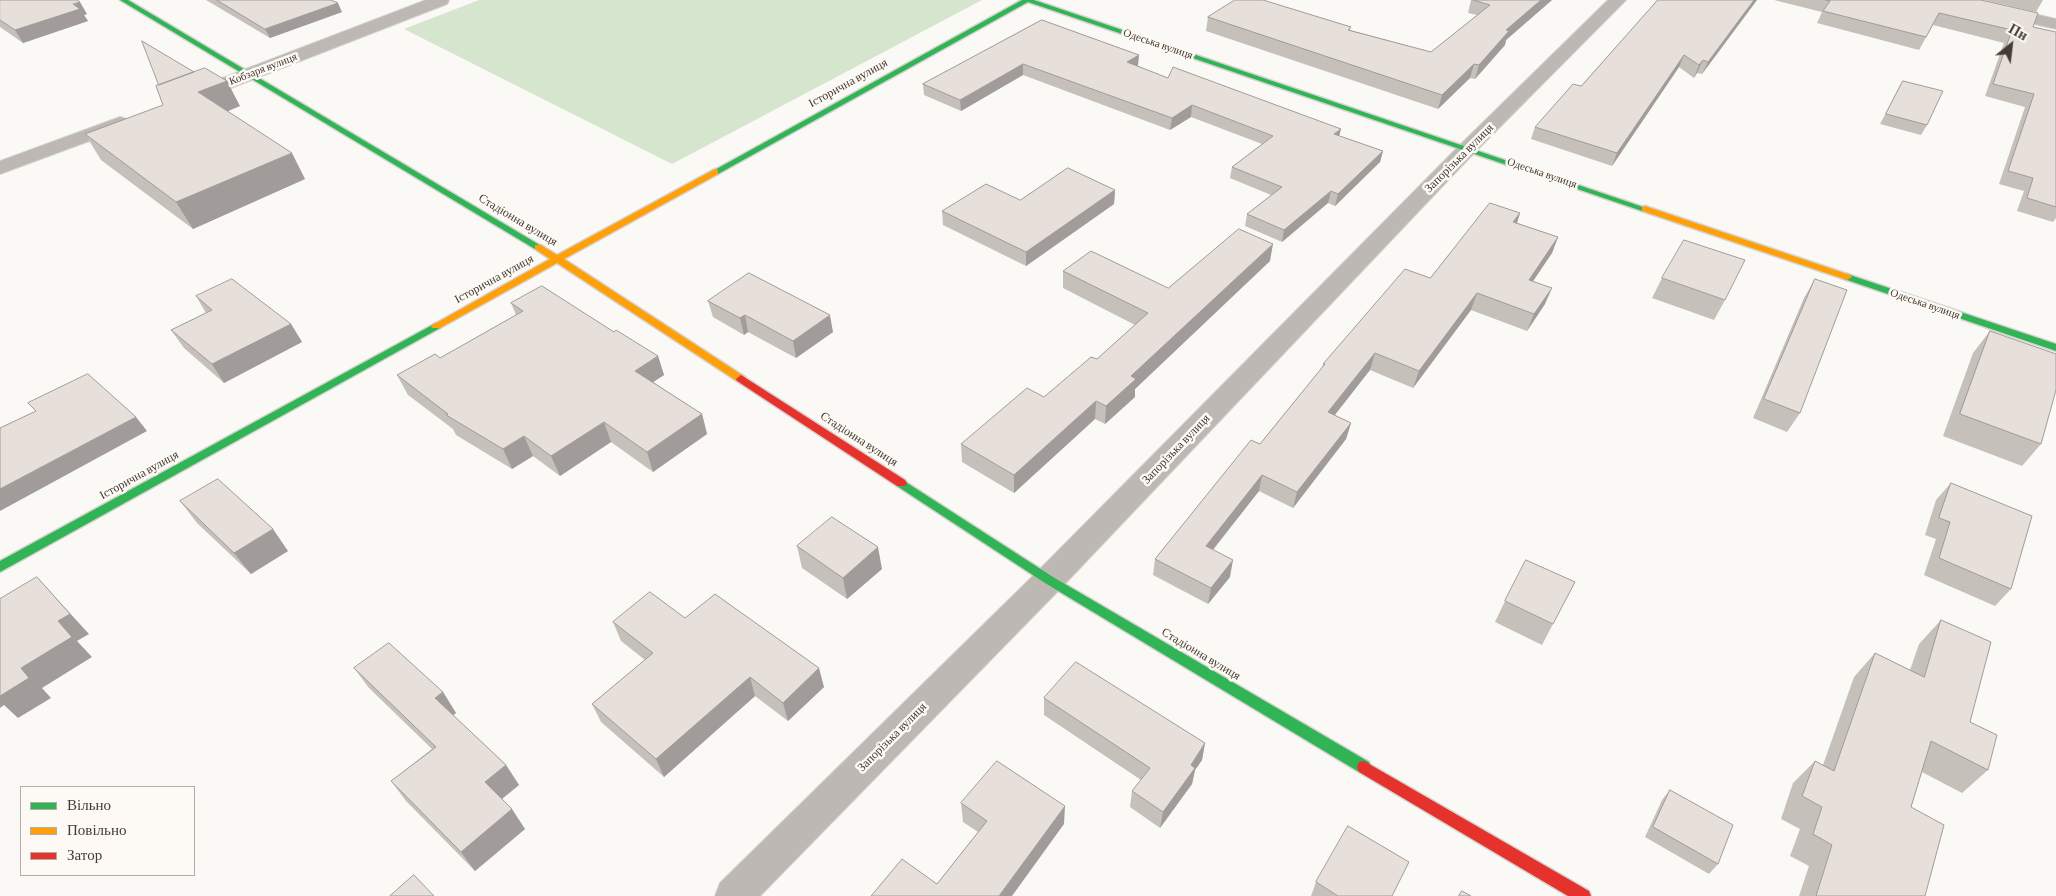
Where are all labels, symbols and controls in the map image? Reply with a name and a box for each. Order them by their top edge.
north arrow [1986,20,2036,70]
text: Пн [2006,20,2030,43]
street label: Одеська вулиця [1121,26,1195,62]
street label: Кобзаря вулиця [227,50,299,88]
street label: Історична вулиця [806,55,890,111]
street label: Запорізька вулиця [1422,121,1496,195]
street label: Одеська вулиця [1505,155,1579,191]
street label: Стадіонна вулиця [476,191,560,249]
street label: Історична вулиця [452,251,536,307]
street label: Одеська вулиця [1888,286,1962,322]
street label: Стадіонна вулиця [818,409,900,469]
street label: Запорізька вулиця [1139,411,1213,487]
street label: Історична вулиця [97,447,181,503]
street label: Стадіонна вулиця [1159,625,1243,683]
street label: Запорізька вулиця [855,700,929,774]
legend [20,786,195,876]
text: Вільно [67,797,111,813]
text: Повільно [67,822,126,838]
text: Затор [67,847,102,863]

